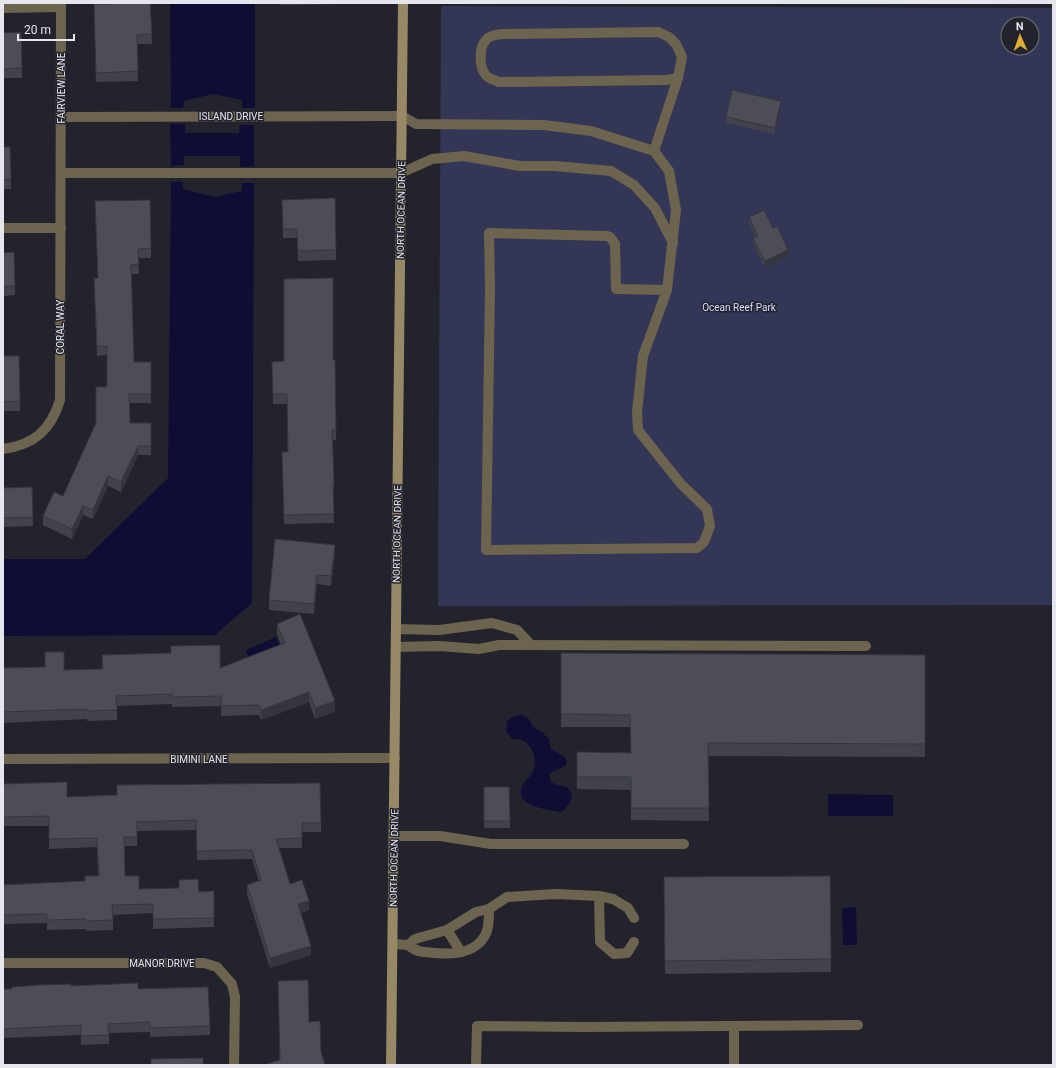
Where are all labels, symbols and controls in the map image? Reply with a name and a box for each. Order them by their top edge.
scale bar [18,16,74,42]
north arrow [1000,16,1040,56]
text: N [1016,20,1024,33]
text: 20 m [24,23,51,37]
street label: FAIRVIEW LANE [56,52,67,123]
street label: ISLAND DRIVE [199,111,263,122]
street label: NORTH OCEAN DRIVE [395,161,407,259]
street label: CORAL WAY [55,300,66,354]
park label: Ocean Reef Park [702,302,777,313]
street label: NORTH OCEAN DRIVE [391,485,403,583]
street label: BIMINI LANE [170,754,228,765]
street label: NORTH OCEAN DRIVE [388,809,400,907]
street label: MANOR DRIVE [129,958,195,969]

